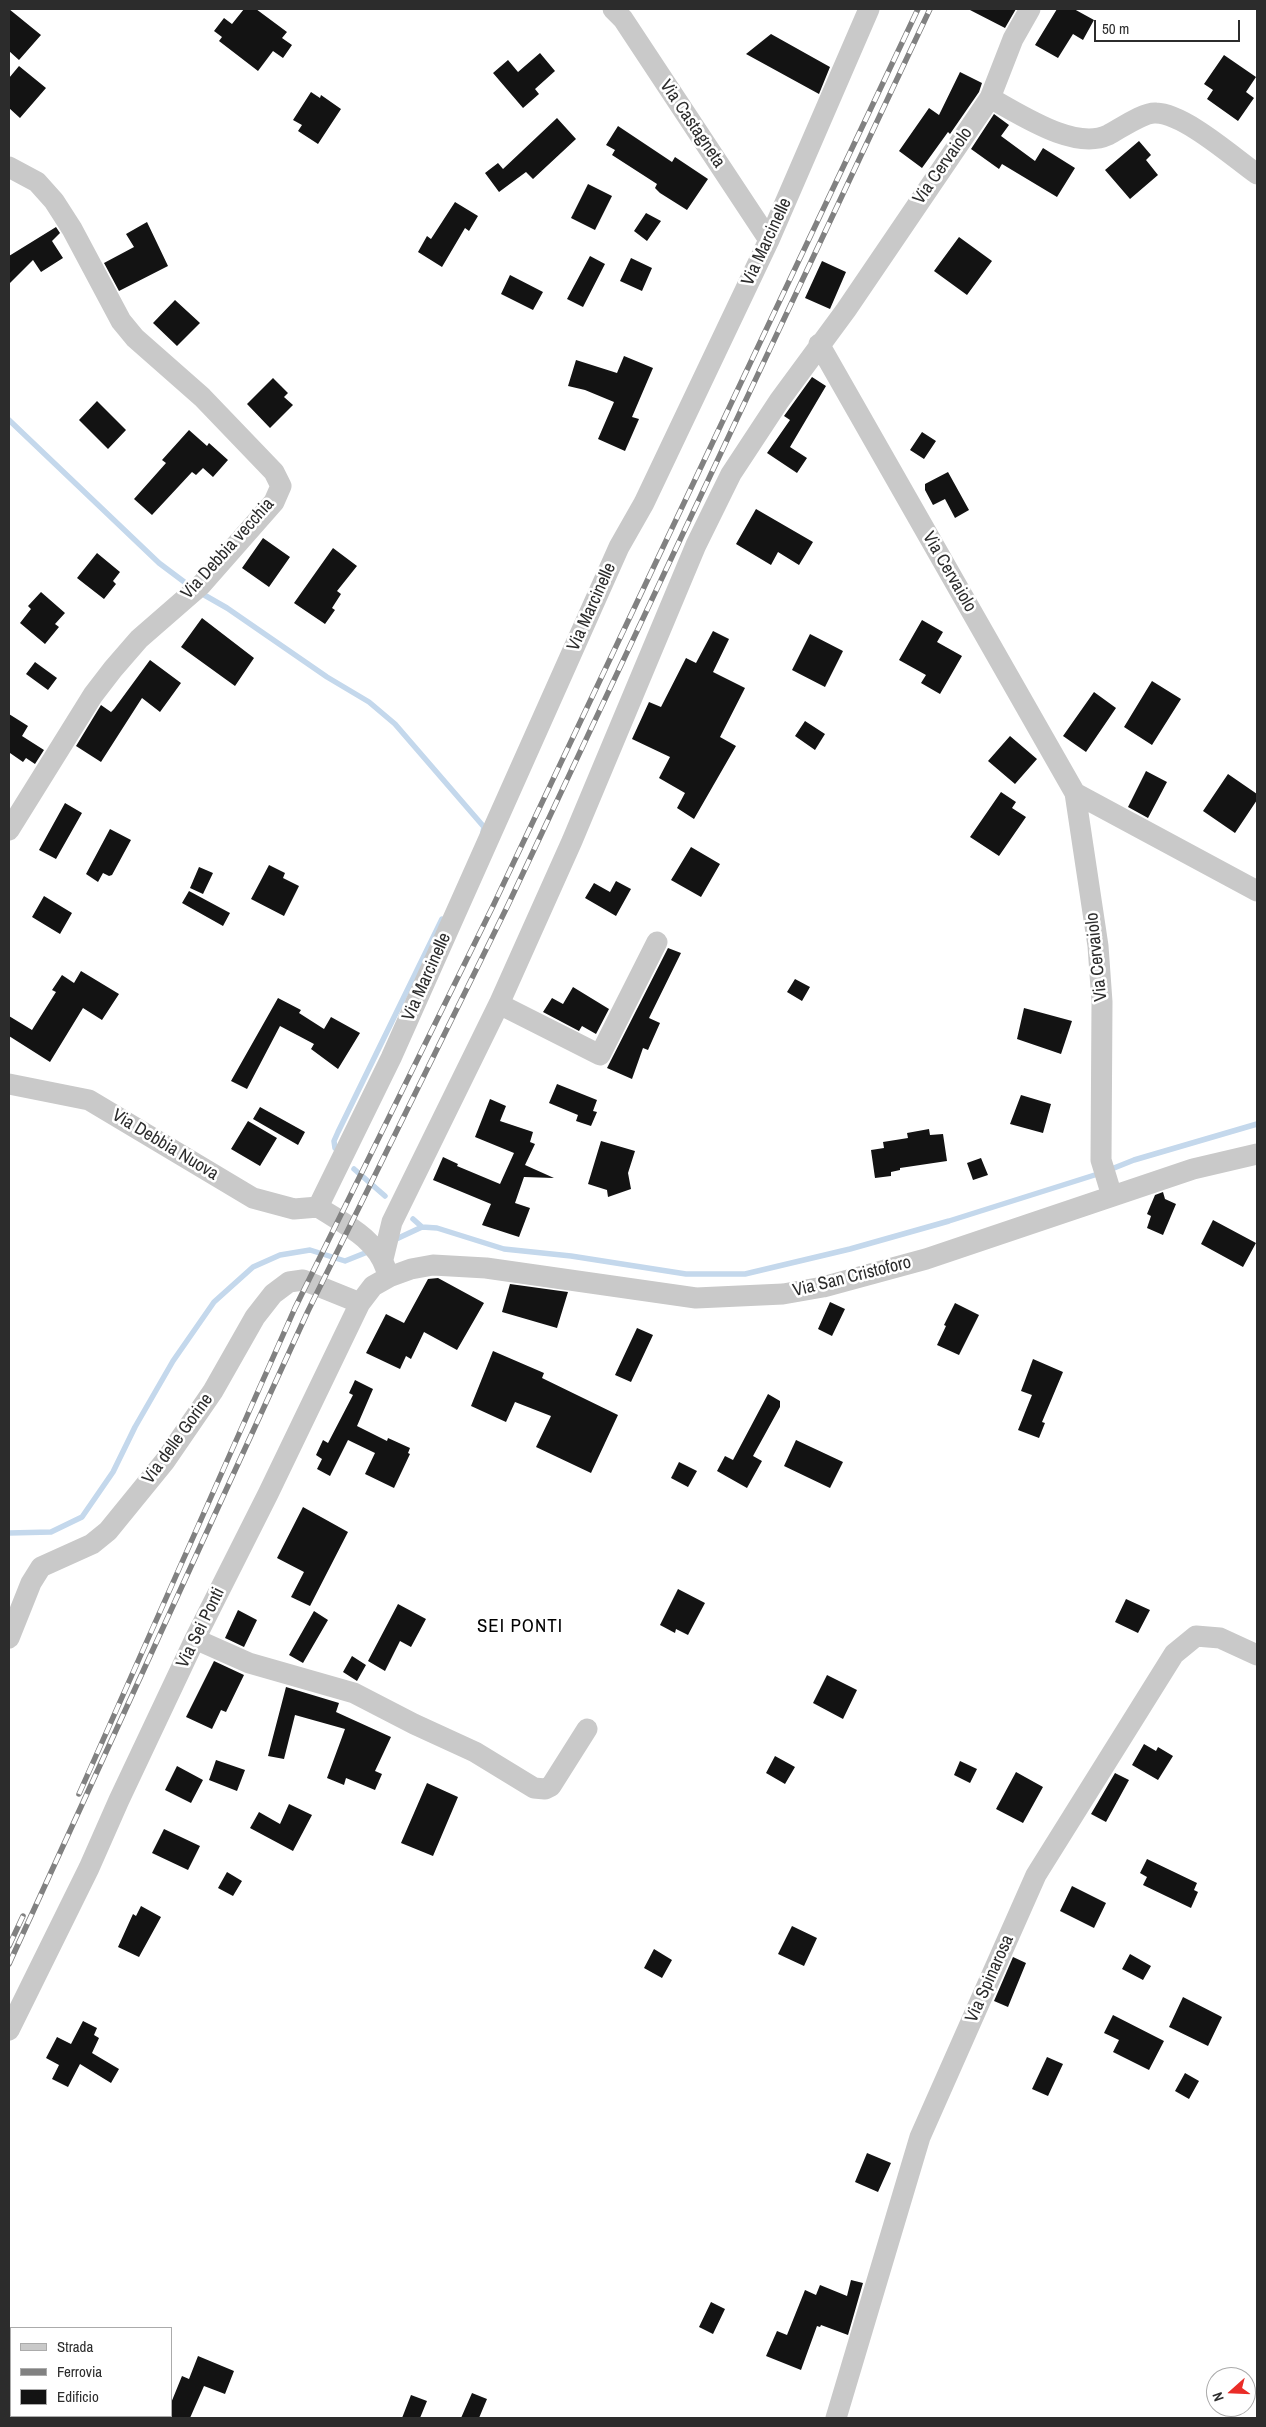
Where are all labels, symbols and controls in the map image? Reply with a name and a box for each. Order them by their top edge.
scale bar [1096,10,1242,42]
text: 50 m [1102,18,1129,39]
street label: Via Castagneta [655,76,729,172]
street label: Via Cervaiolo [909,123,977,209]
street label: Via Marcinelle [737,195,797,289]
street label: Via Debbia vecchia [177,494,279,604]
street label: Via Cervaiolo [917,528,981,616]
street label: Via Marcinelle [563,560,621,654]
street label: Via Cervaiolo [1082,912,1112,1002]
street label: Via Marcinelle [398,930,456,1024]
street label: Via Debbia Nuova [108,1105,222,1185]
street label: Via San Cristoforo [791,1252,913,1302]
street label: Via delle Gorine [138,1390,218,1488]
street label: Via Sei Ponti [172,1584,230,1672]
district label: SEI PONTI [476,1616,564,1638]
street label: Via Spinarosa [961,1932,1019,2026]
legend [10,2327,172,2417]
text: Strada [57,2336,93,2357]
text: Ferrovia [57,2361,102,2382]
north arrow [1206,2367,1256,2417]
text: Edificio [57,2386,99,2407]
text: N [1208,2390,1228,2404]

